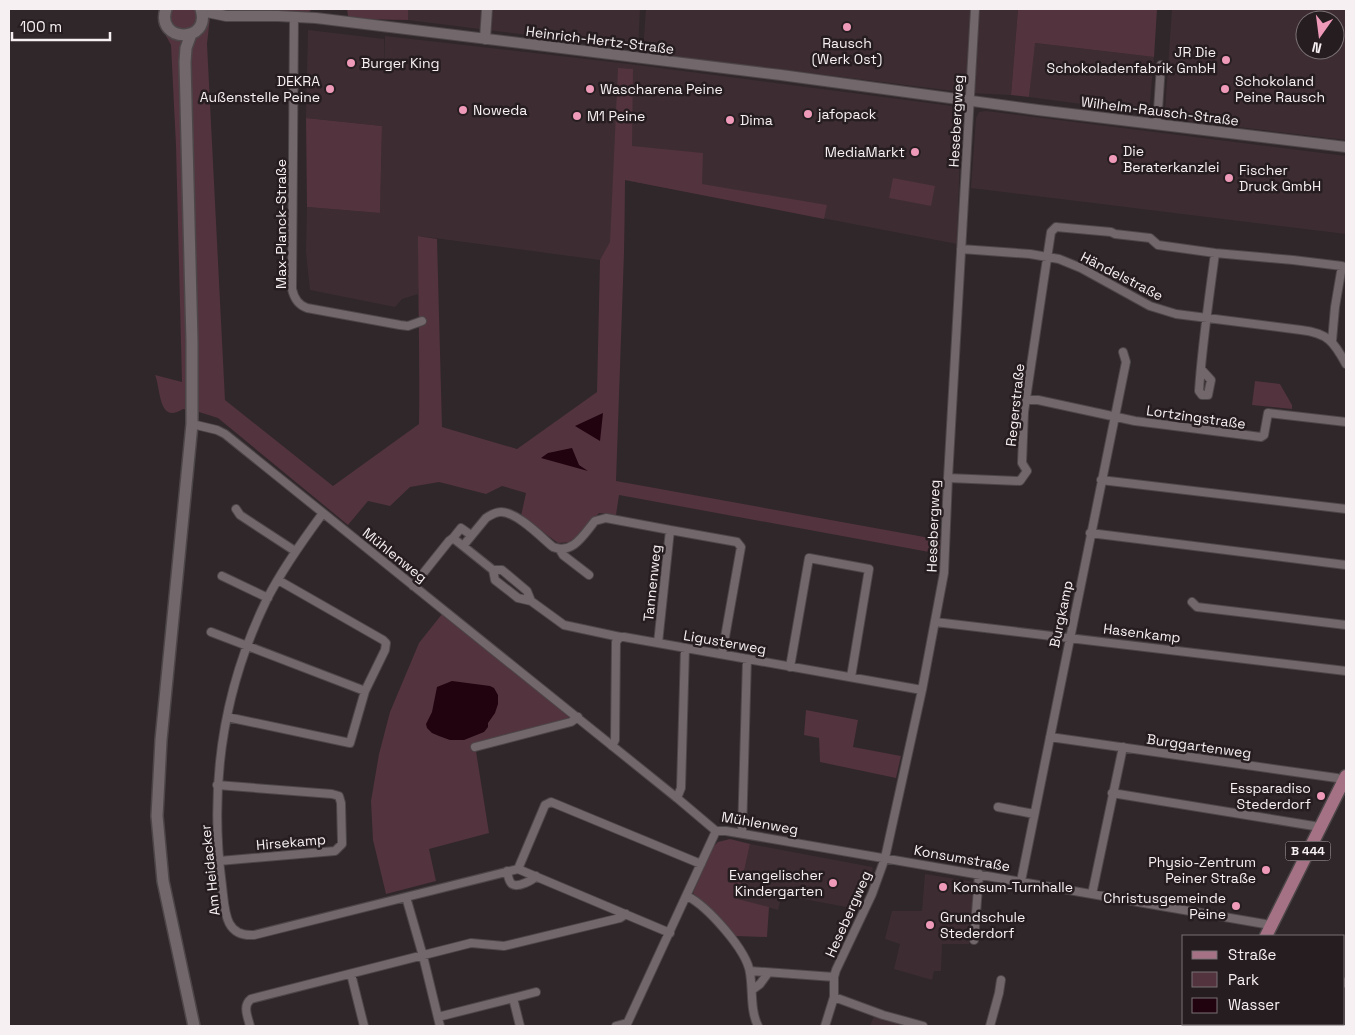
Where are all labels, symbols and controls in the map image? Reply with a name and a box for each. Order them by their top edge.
scale bar [12,10,110,42]
north arrow [1295,10,1345,60]
text: 100 m [20,17,62,36]
marker: Rausch (Werk Ost) [841,21,853,33]
street label: Heinrich-Hertz-Straße [525,22,675,58]
place label: Rausch (Werk Ost) [812,34,882,68]
text: N [1310,38,1324,57]
place label: JR Die Schokoladenfabrik GmbH [1047,43,1216,77]
place label: Burger King [361,54,440,72]
marker: JR Die Schokoladenfabrik GmbH [1220,54,1232,66]
marker: Burger King [345,57,357,69]
place label: DEKRA Außenstelle Peine [200,72,320,106]
place label: Schokoland Peine Rausch [1235,72,1325,106]
street label: Hesebergweg [945,74,967,168]
place label: Wascharena Peine [600,80,723,98]
marker: DEKRA Außenstelle Peine [324,83,336,95]
marker: Wascharena Peine [584,83,596,95]
marker: Schokoland Peine Rausch [1219,83,1231,95]
street label: Wilhelm-Rausch-Straße [1080,92,1240,130]
place label: Noweda [473,101,527,119]
marker: Noweda [457,104,469,116]
place label: jafopack [817,105,877,123]
place label: M1 Peine [587,107,645,125]
marker: jafopack [802,108,814,120]
marker: M1 Peine [571,110,583,122]
place label: Dima [740,111,773,129]
marker: Dima [724,114,736,126]
place label: Die Beraterkanzlei [1123,142,1219,176]
place label: MediaMarkt [825,143,905,161]
marker: MediaMarkt [909,146,921,158]
marker: Die Beraterkanzlei [1107,153,1119,165]
street label: Max-Planck-Straße [272,159,290,289]
place label: Fischer Druck GmbH [1239,161,1321,195]
marker: Fischer Druck GmbH [1223,172,1235,184]
street label: Händelstraße [1078,247,1166,305]
street label: Regerstraße [1002,363,1028,447]
street label: Lortzingstraße [1145,401,1247,433]
street label: Hesebergweg [922,479,944,573]
street label: Mühlenweg [359,524,431,586]
street label: Tannenweg [639,544,665,622]
street label: Burgkamp [1045,579,1077,649]
street label: Hasenkamp [1102,619,1182,647]
street label: Ligusterweg [682,626,768,658]
street label: Burggartenweg [1146,730,1252,762]
place label: Essparadiso Stederdorf [1230,779,1311,813]
marker: Essparadiso Stederdorf [1315,790,1327,802]
street label: Mühlenweg [720,807,800,839]
street label: Am Heidacker [196,824,224,916]
street label: Hirsekamp [255,830,327,854]
street label: Konsumstraße [913,841,1011,875]
road number: B 444 [1286,841,1330,860]
place label: Physio-Zentrum Peiner Straße [1148,853,1256,887]
marker: Physio-Zentrum Peiner Straße [1260,864,1272,876]
place label: Evangelischer Kindergarten [729,866,823,900]
street label: Hesebergweg [821,868,875,960]
marker: Evangelischer Kindergarten [827,877,839,889]
place label: Konsum-Turnhalle [953,878,1073,896]
marker: Konsum-Turnhalle [937,881,949,893]
place label: Christusgemeinde Peine [1103,889,1226,923]
marker: Christusgemeinde Peine [1230,900,1242,912]
place label: Grundschule Stederdorf [940,908,1025,942]
marker: Grundschule Stederdorf [924,919,936,931]
legend [1182,935,1345,1025]
text: Straße [1228,945,1277,964]
text: Park [1228,970,1259,989]
text: Wasser [1228,995,1280,1014]

